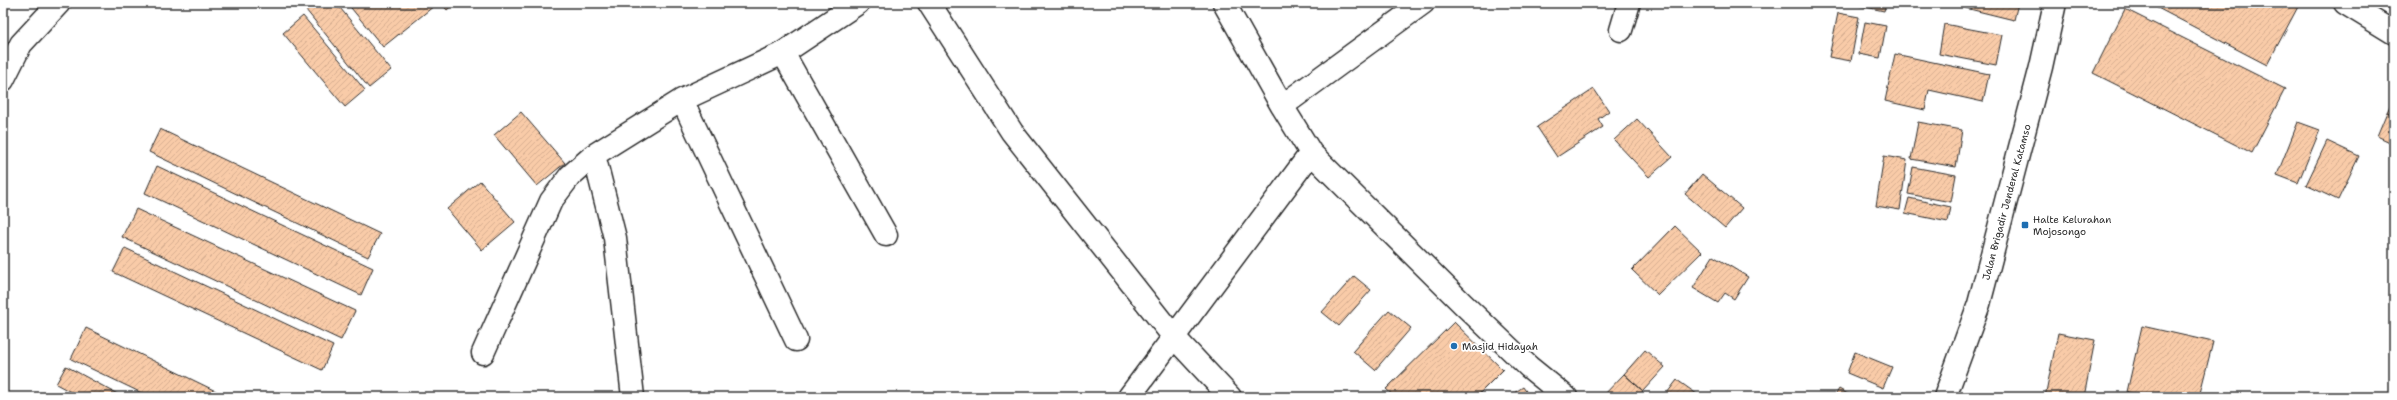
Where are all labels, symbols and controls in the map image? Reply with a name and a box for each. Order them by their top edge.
street label: Jalan Brigadir Jenderal Katamso [1979,123,2034,282]
place label: Halte Kelurahan Mojosongo [2033,213,2111,238]
marker: Halte Kelurahan Mojosongo [2020,220,2030,230]
place label: Masjid Hidayah [1462,340,1538,353]
marker: Masjid Hidayah [1449,341,1459,351]

